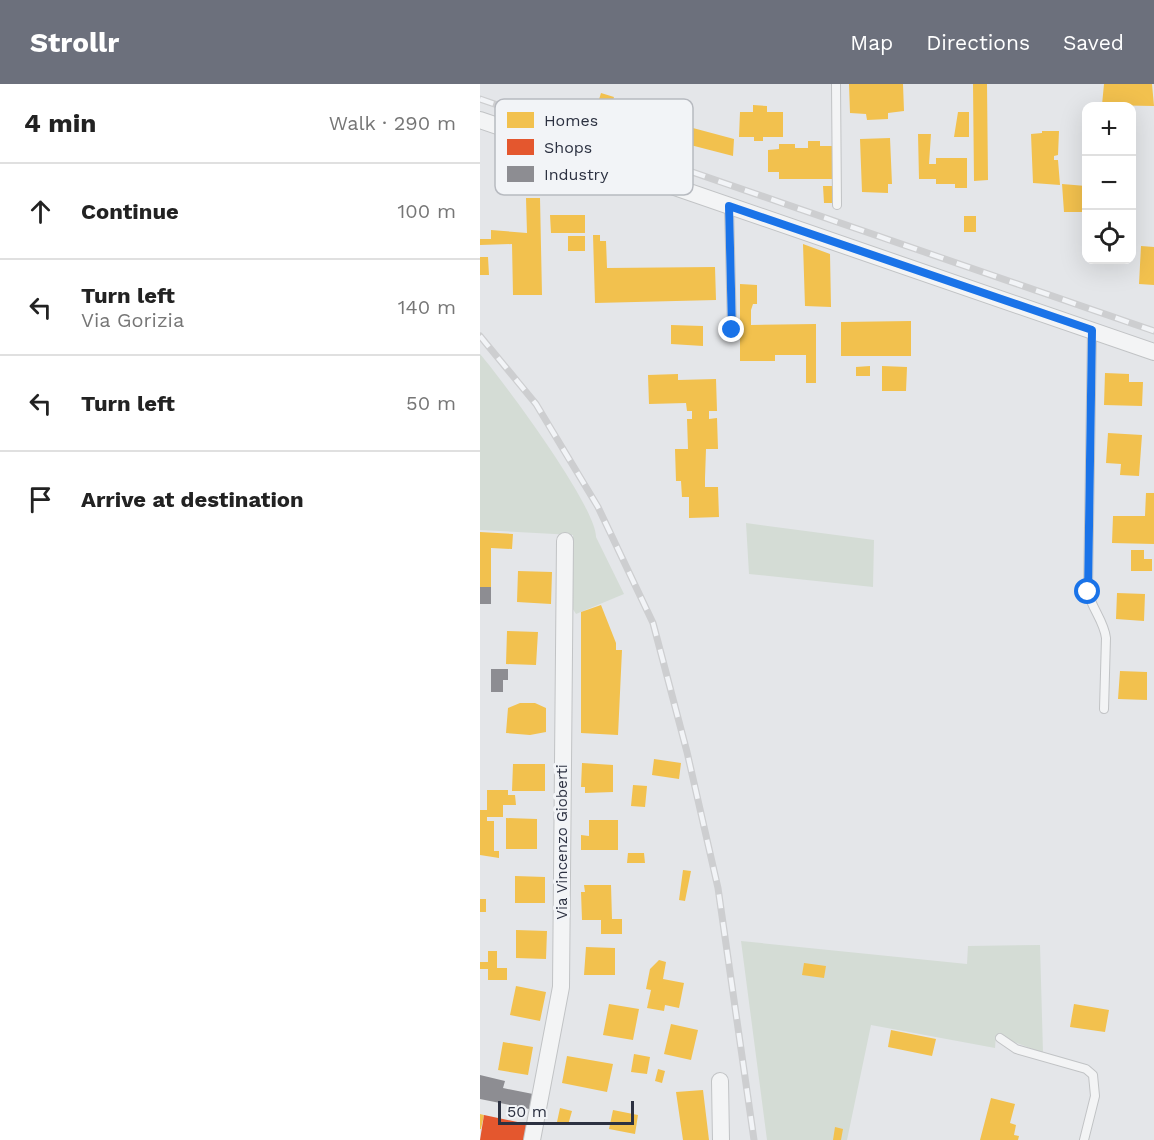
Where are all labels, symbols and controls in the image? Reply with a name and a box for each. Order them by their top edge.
text: Strollr [30,26,119,59]
text: Map [850,30,893,55]
text: Directions [926,30,1030,55]
text: Saved [1063,30,1124,55]
legend [495,99,693,195]
map controls [1082,102,1136,264]
button: + [1082,102,1136,156]
text: 4 min [24,108,96,138]
text: Walk · 290 m [329,111,456,135]
text: Homes [544,111,598,130]
text: Shops [544,138,592,157]
button: − [1082,156,1136,210]
text: Industry [544,165,609,184]
icon: ahead [24,195,57,228]
text: Continue [81,199,179,224]
text: 100 m [397,199,456,223]
button: locate [1082,210,1136,264]
text: Turn left [81,283,175,308]
icon: left [24,291,57,324]
text: 140 m [398,295,456,319]
text: Via Gorizia [81,308,184,332]
route end [718,316,744,342]
icon: left [24,387,57,420]
text: Turn left [81,391,175,416]
text: 50 m [406,391,456,415]
icon: arrive [24,483,57,516]
text: Arrive at destination [81,487,304,512]
route start [1074,578,1100,604]
street label: Via Vincenzo Gioberti [553,764,571,920]
scale bar [498,1098,634,1126]
text: 50 m [507,1102,547,1121]

